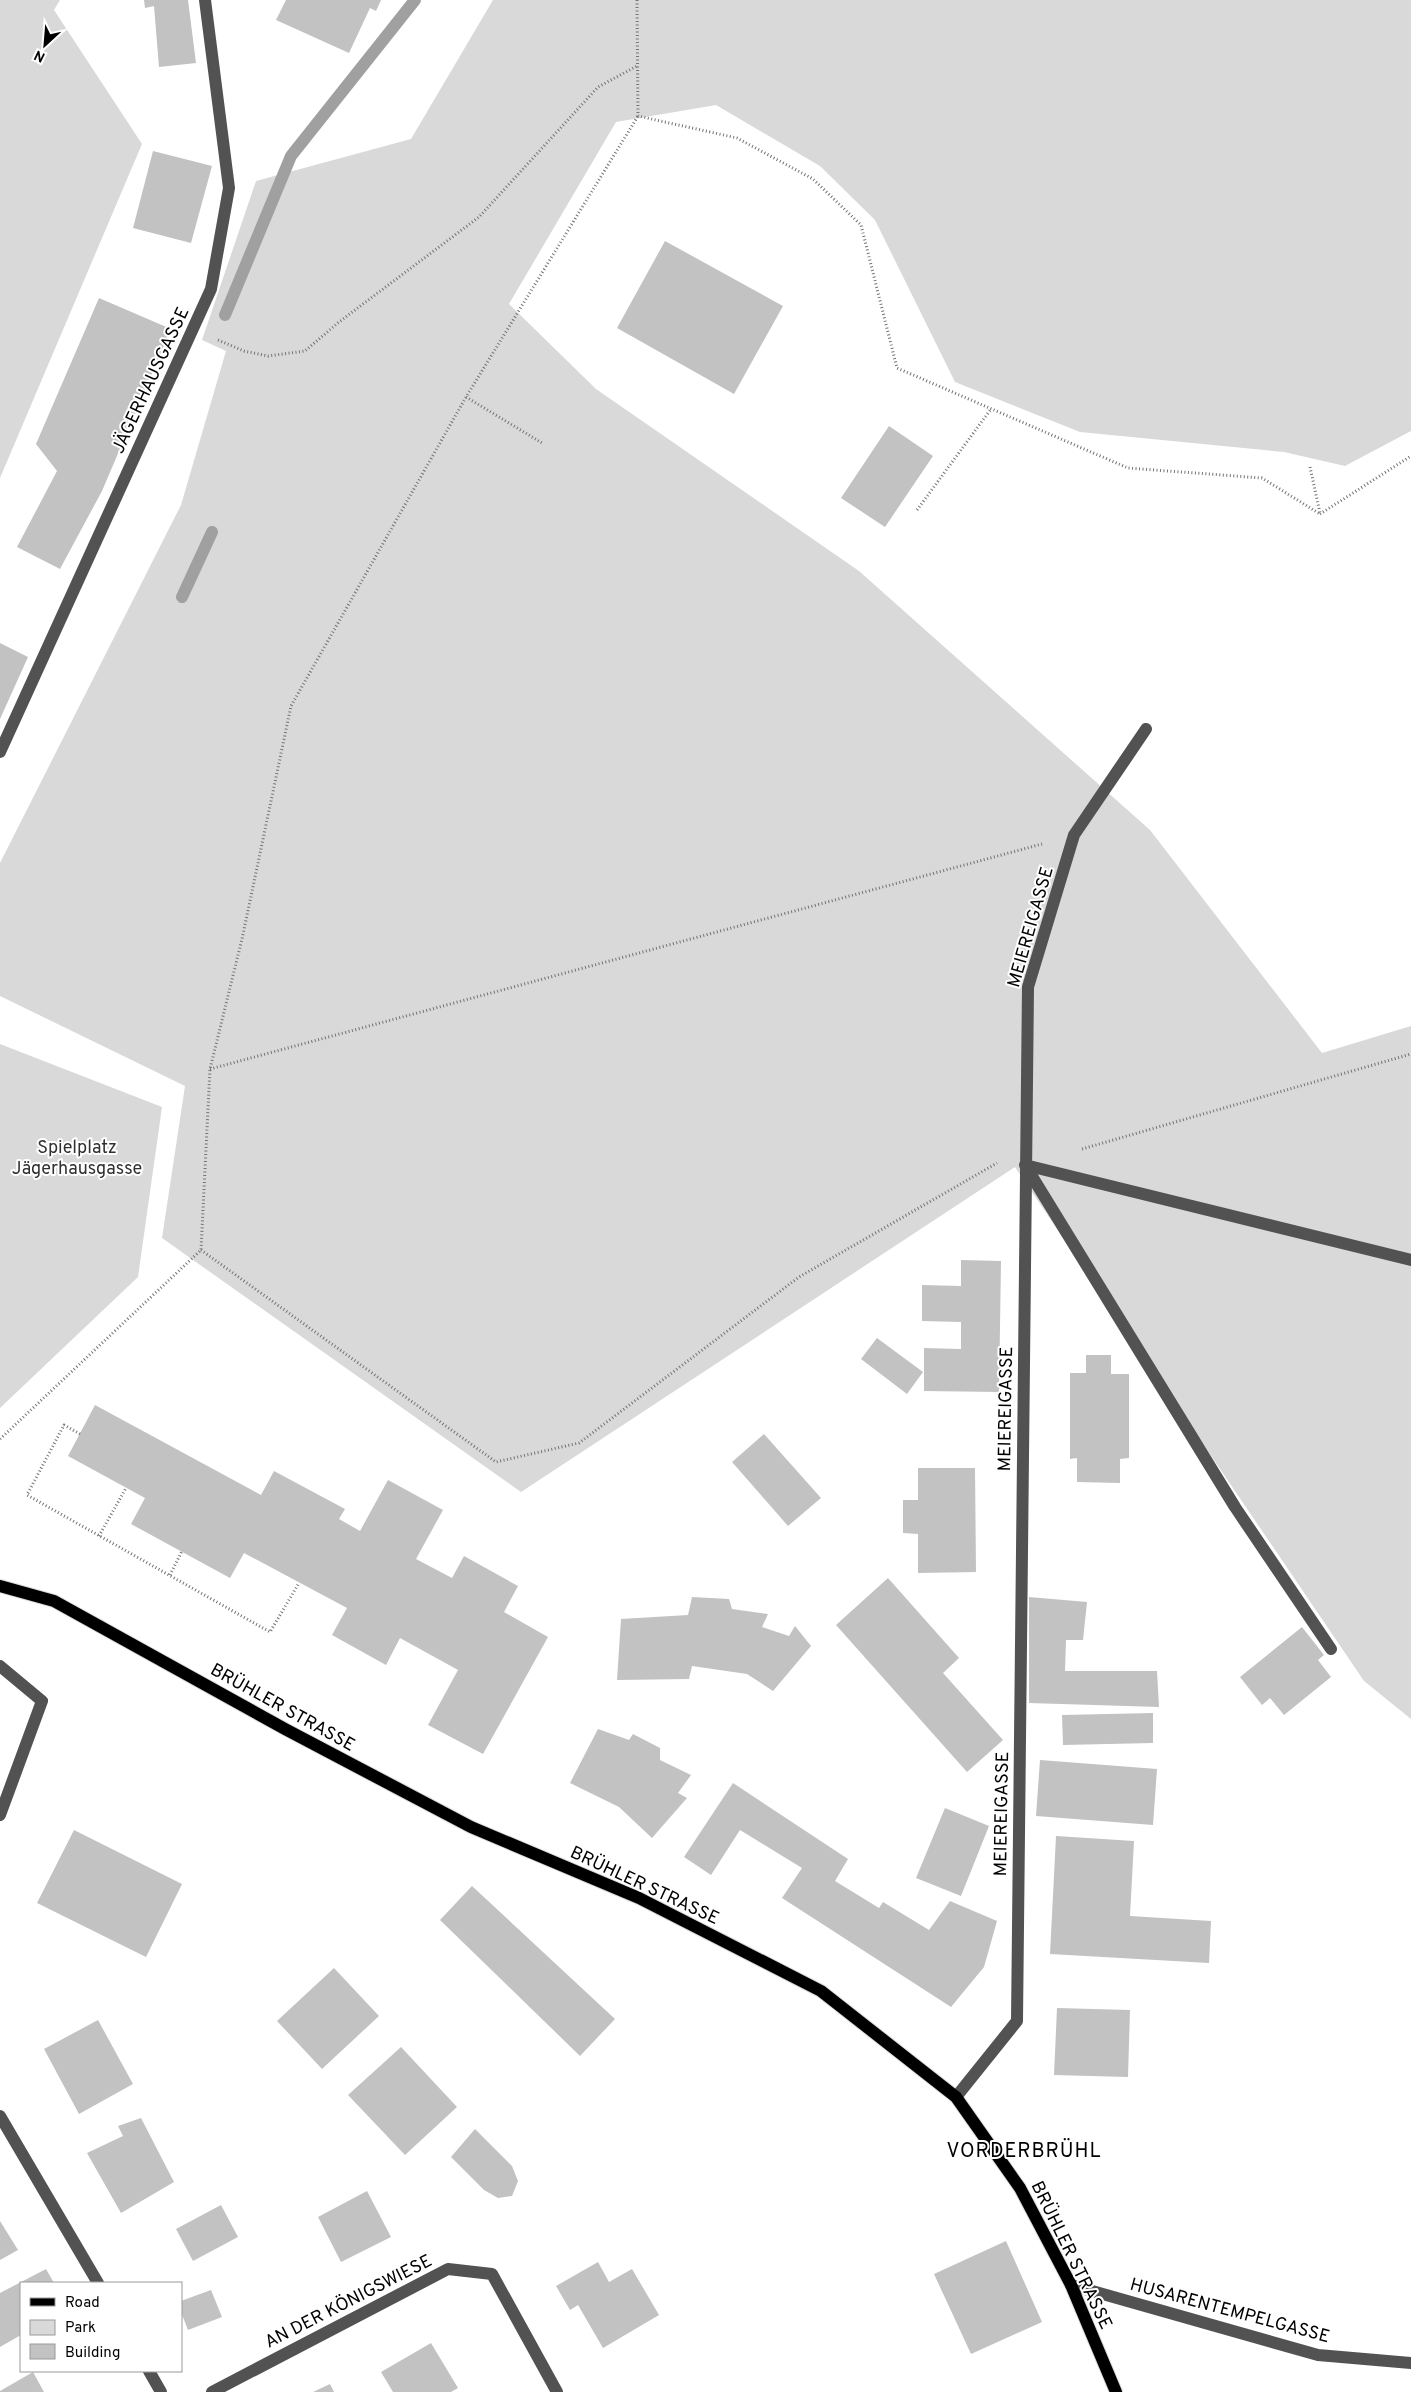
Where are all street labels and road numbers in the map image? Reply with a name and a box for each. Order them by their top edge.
street label: JÄGERHAUSGASSE [106,303,195,457]
street label: MEIEREIGASSE [1003,864,1060,991]
street label: MEIEREIGASSE [994,1346,1019,1472]
street label: BRÜHLER STRASSE [206,1657,360,1758]
street label: MEIEREIGASSE [990,1751,1015,1877]
street label: BRÜHLER STRASSE [566,1840,723,1931]
street label: BRÜHLER STRASSE [1025,2177,1118,2333]
street label: AN DER KÖNIGSWIESE [260,2248,436,2354]
street label: HUSARENTEMPELGASSE [1127,2274,1332,2349]

